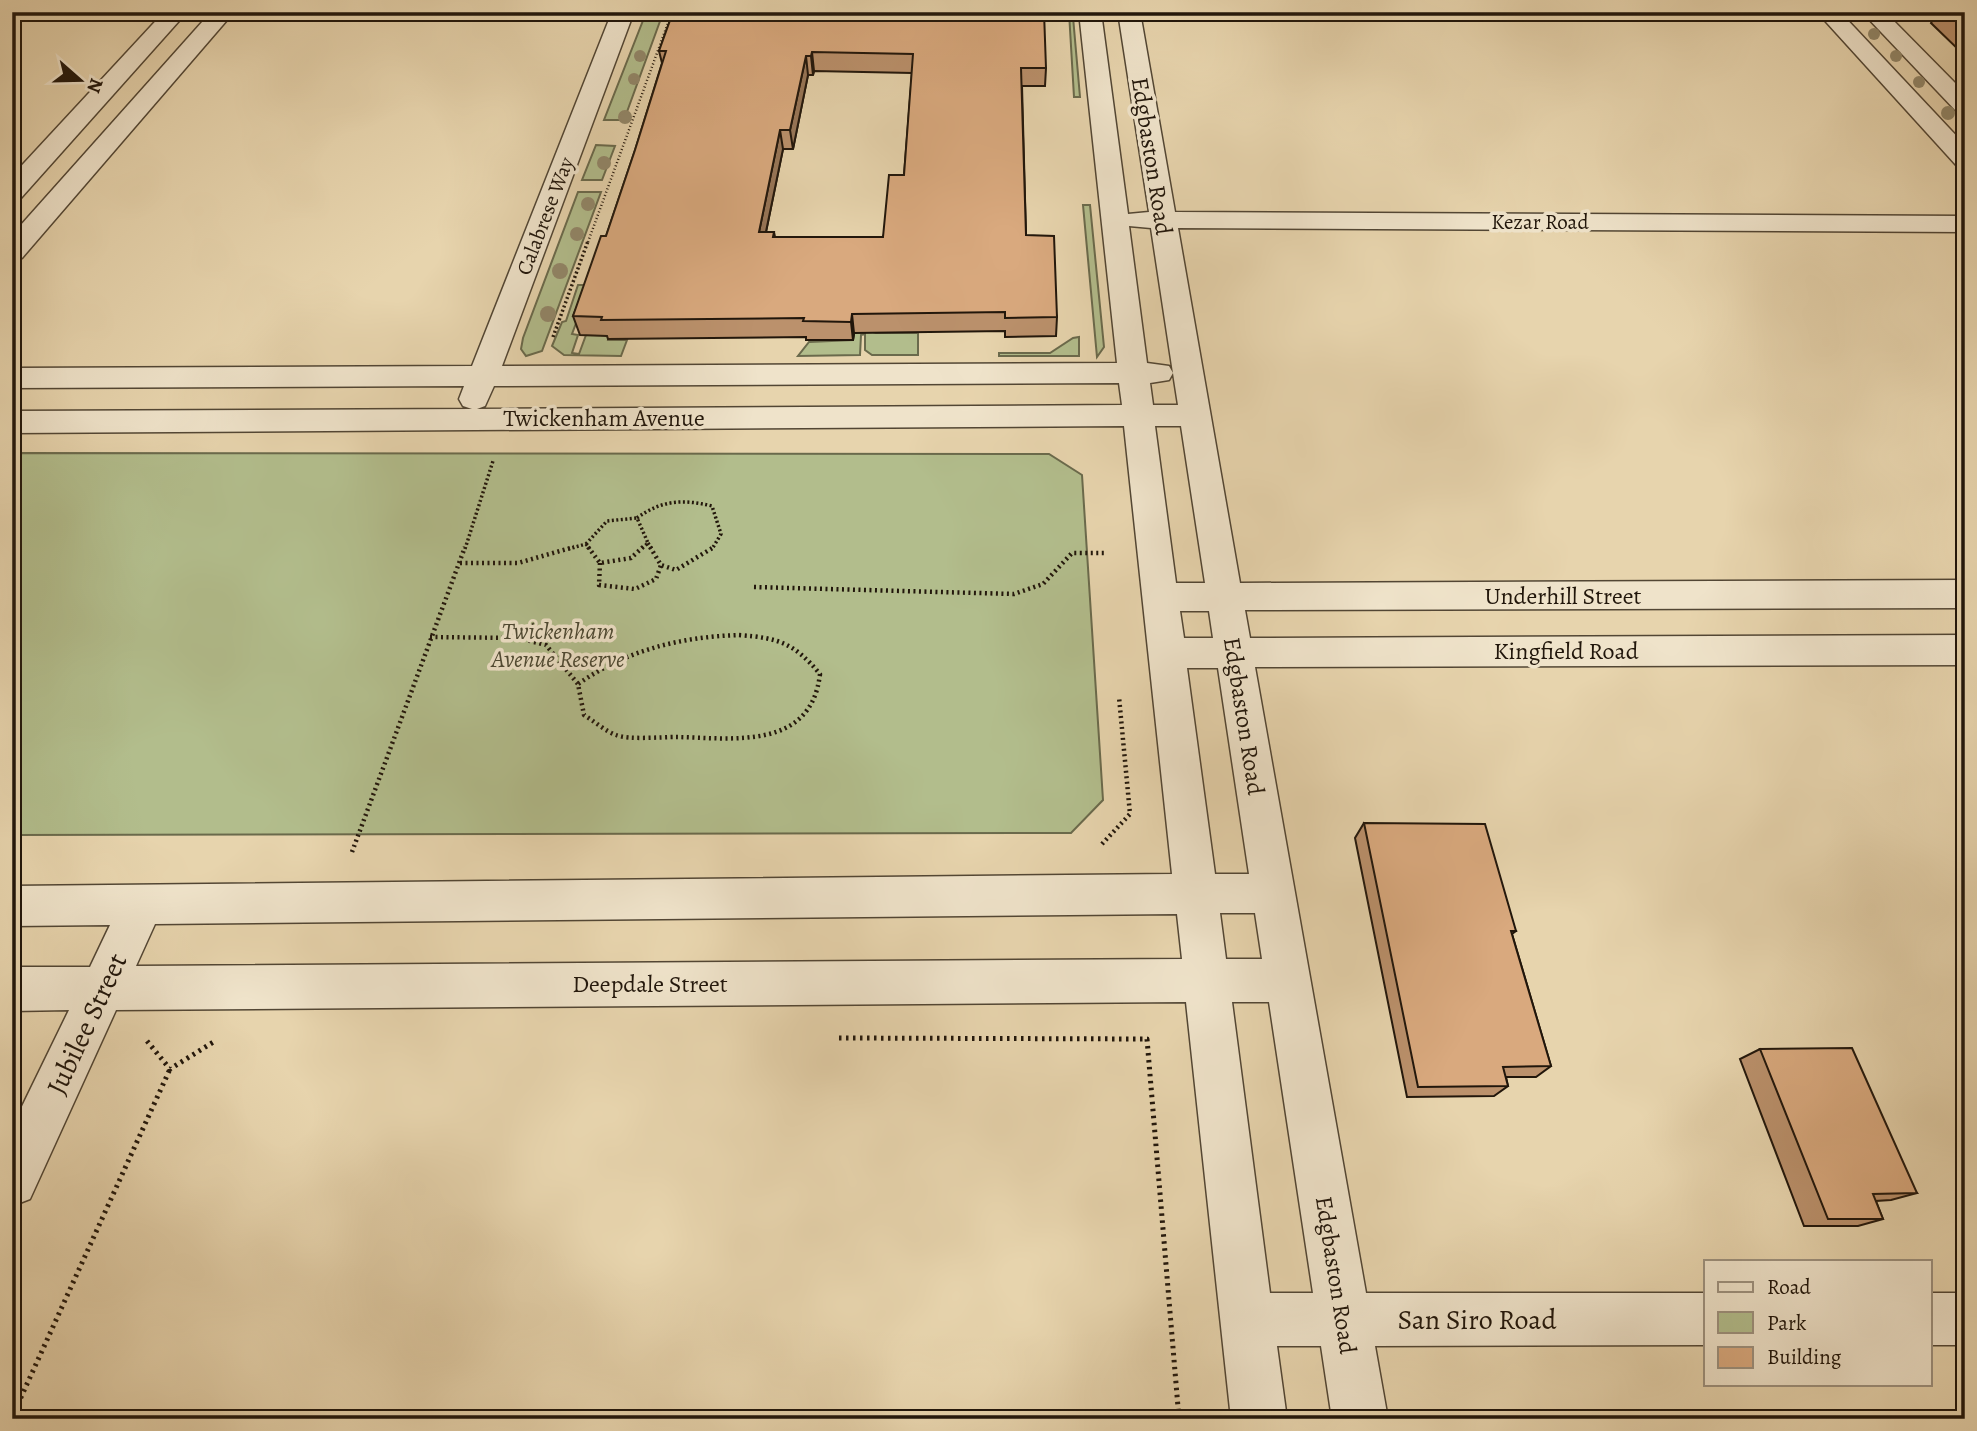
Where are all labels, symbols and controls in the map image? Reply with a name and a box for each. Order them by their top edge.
north arrow [46,46,116,116]
text: N [80,75,110,97]
street label: Edgbaston Road [1124,75,1180,237]
street label: Calabrese Way [510,152,581,279]
street label: Kezar Road [1491,208,1589,236]
street label: Twickenham Avenue [503,402,705,434]
street label: Underhill Street [1485,580,1642,612]
park label: Twickenham Avenue Reserve [489,615,625,675]
street label: Edgbaston Road [1216,635,1272,797]
street label: Kingfield Road [1493,635,1639,667]
street label: Jubilee Street [38,947,136,1101]
street label: Deepdale Street [572,968,728,1000]
street label: Edgbaston Road [1308,1194,1364,1356]
legend [1704,1260,1932,1386]
text: Road [1767,1273,1811,1301]
street label: San Siro Road [1398,1301,1557,1339]
text: Park [1767,1309,1807,1337]
text: Building [1767,1343,1842,1371]

